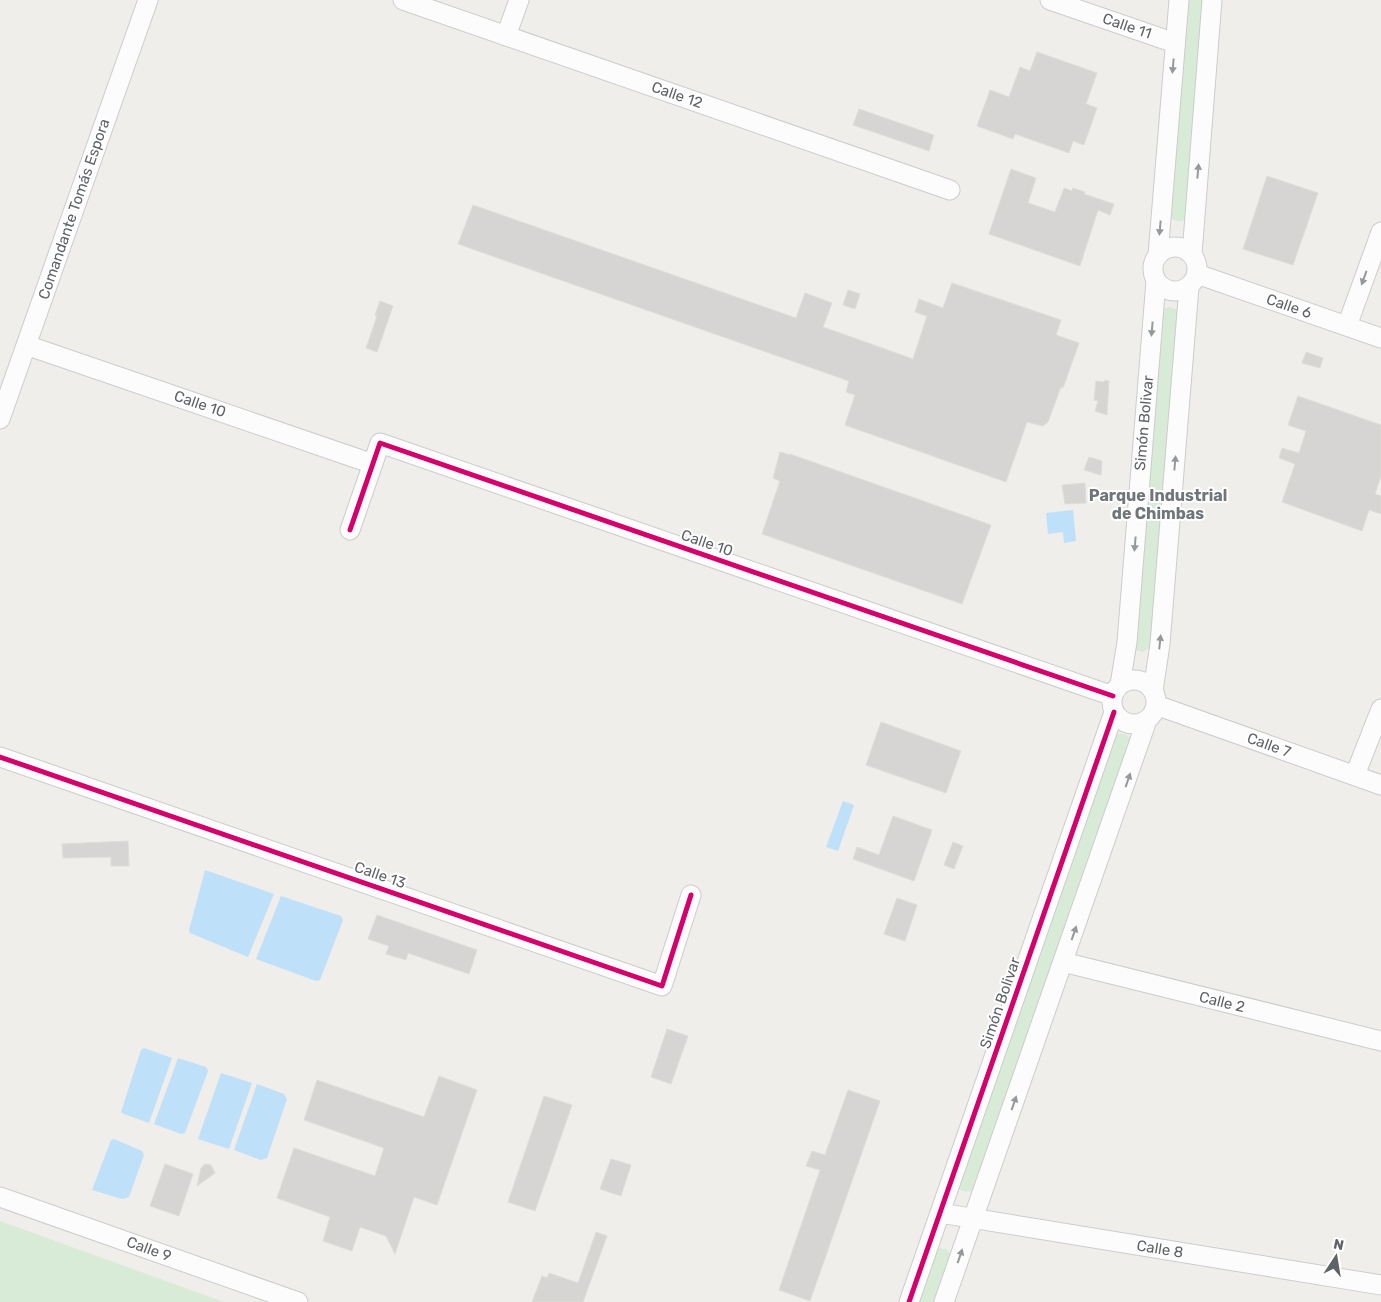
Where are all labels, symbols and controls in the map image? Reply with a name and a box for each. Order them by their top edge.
street label: Calle 11 [1100,9,1154,43]
one-way arrow [1169,58,1177,74]
street label: Calle 12 [649,78,705,112]
street label: Comandante Tomás Espora [35,116,113,302]
one-way arrow [1195,163,1203,179]
one-way arrow [1156,220,1164,236]
one-way arrow [1360,271,1368,286]
street label: Calle 6 [1264,290,1314,322]
one-way arrow [1148,322,1156,338]
street label: Simón Bolivar [1131,374,1157,471]
street label: Calle 10 [172,387,228,421]
one-way arrow [1171,455,1179,471]
district label: Parque Industrial de Chimbas [1089,486,1227,523]
street label: Calle 10 [679,526,735,560]
one-way arrow [1130,536,1138,552]
one-way arrow [1156,634,1164,650]
street label: Calle 7 [1245,729,1294,761]
one-way arrow [1124,772,1132,787]
street label: Calle 13 [352,858,408,892]
one-way arrow [1070,925,1078,940]
street label: Simón Bolivar [976,955,1024,1051]
street label: Calle 2 [1197,988,1247,1016]
one-way arrow [1011,1095,1018,1110]
north arrow [1311,1232,1361,1282]
street label: Calle 9 [124,1233,174,1265]
text: N [1332,1235,1345,1254]
street label: Calle 8 [1135,1236,1185,1262]
one-way arrow [956,1248,964,1263]

